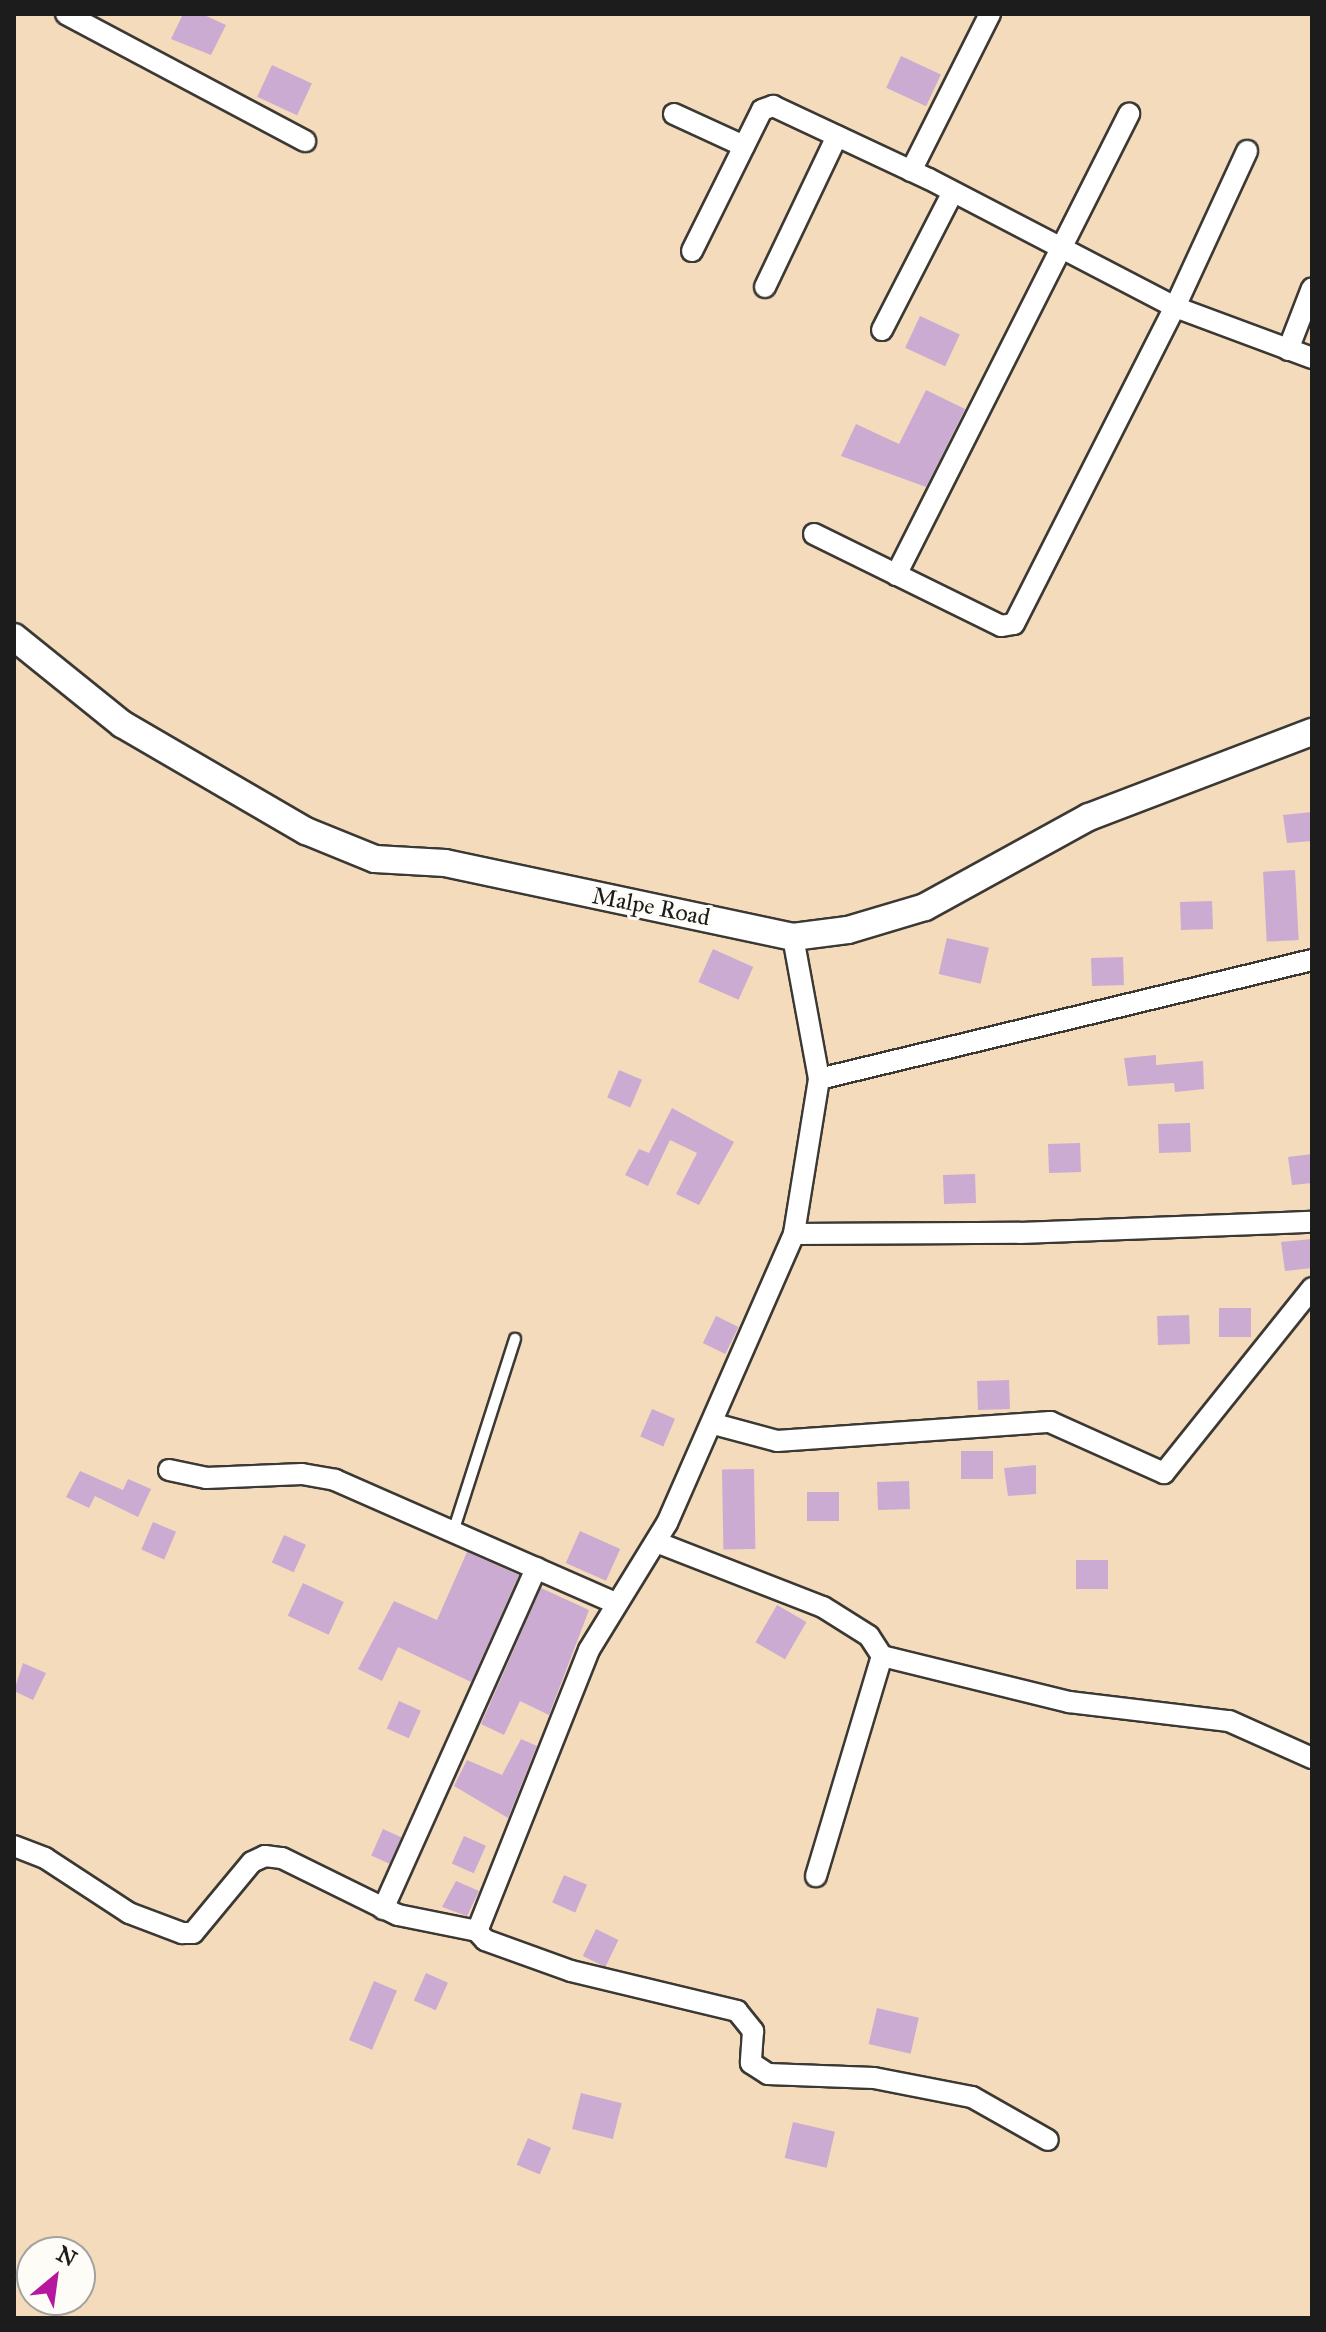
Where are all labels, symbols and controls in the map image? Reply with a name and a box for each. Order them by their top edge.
street label: Malpe Road [590,881,712,933]
north arrow [16,2236,96,2316]
text: N [52,2240,82,2273]

